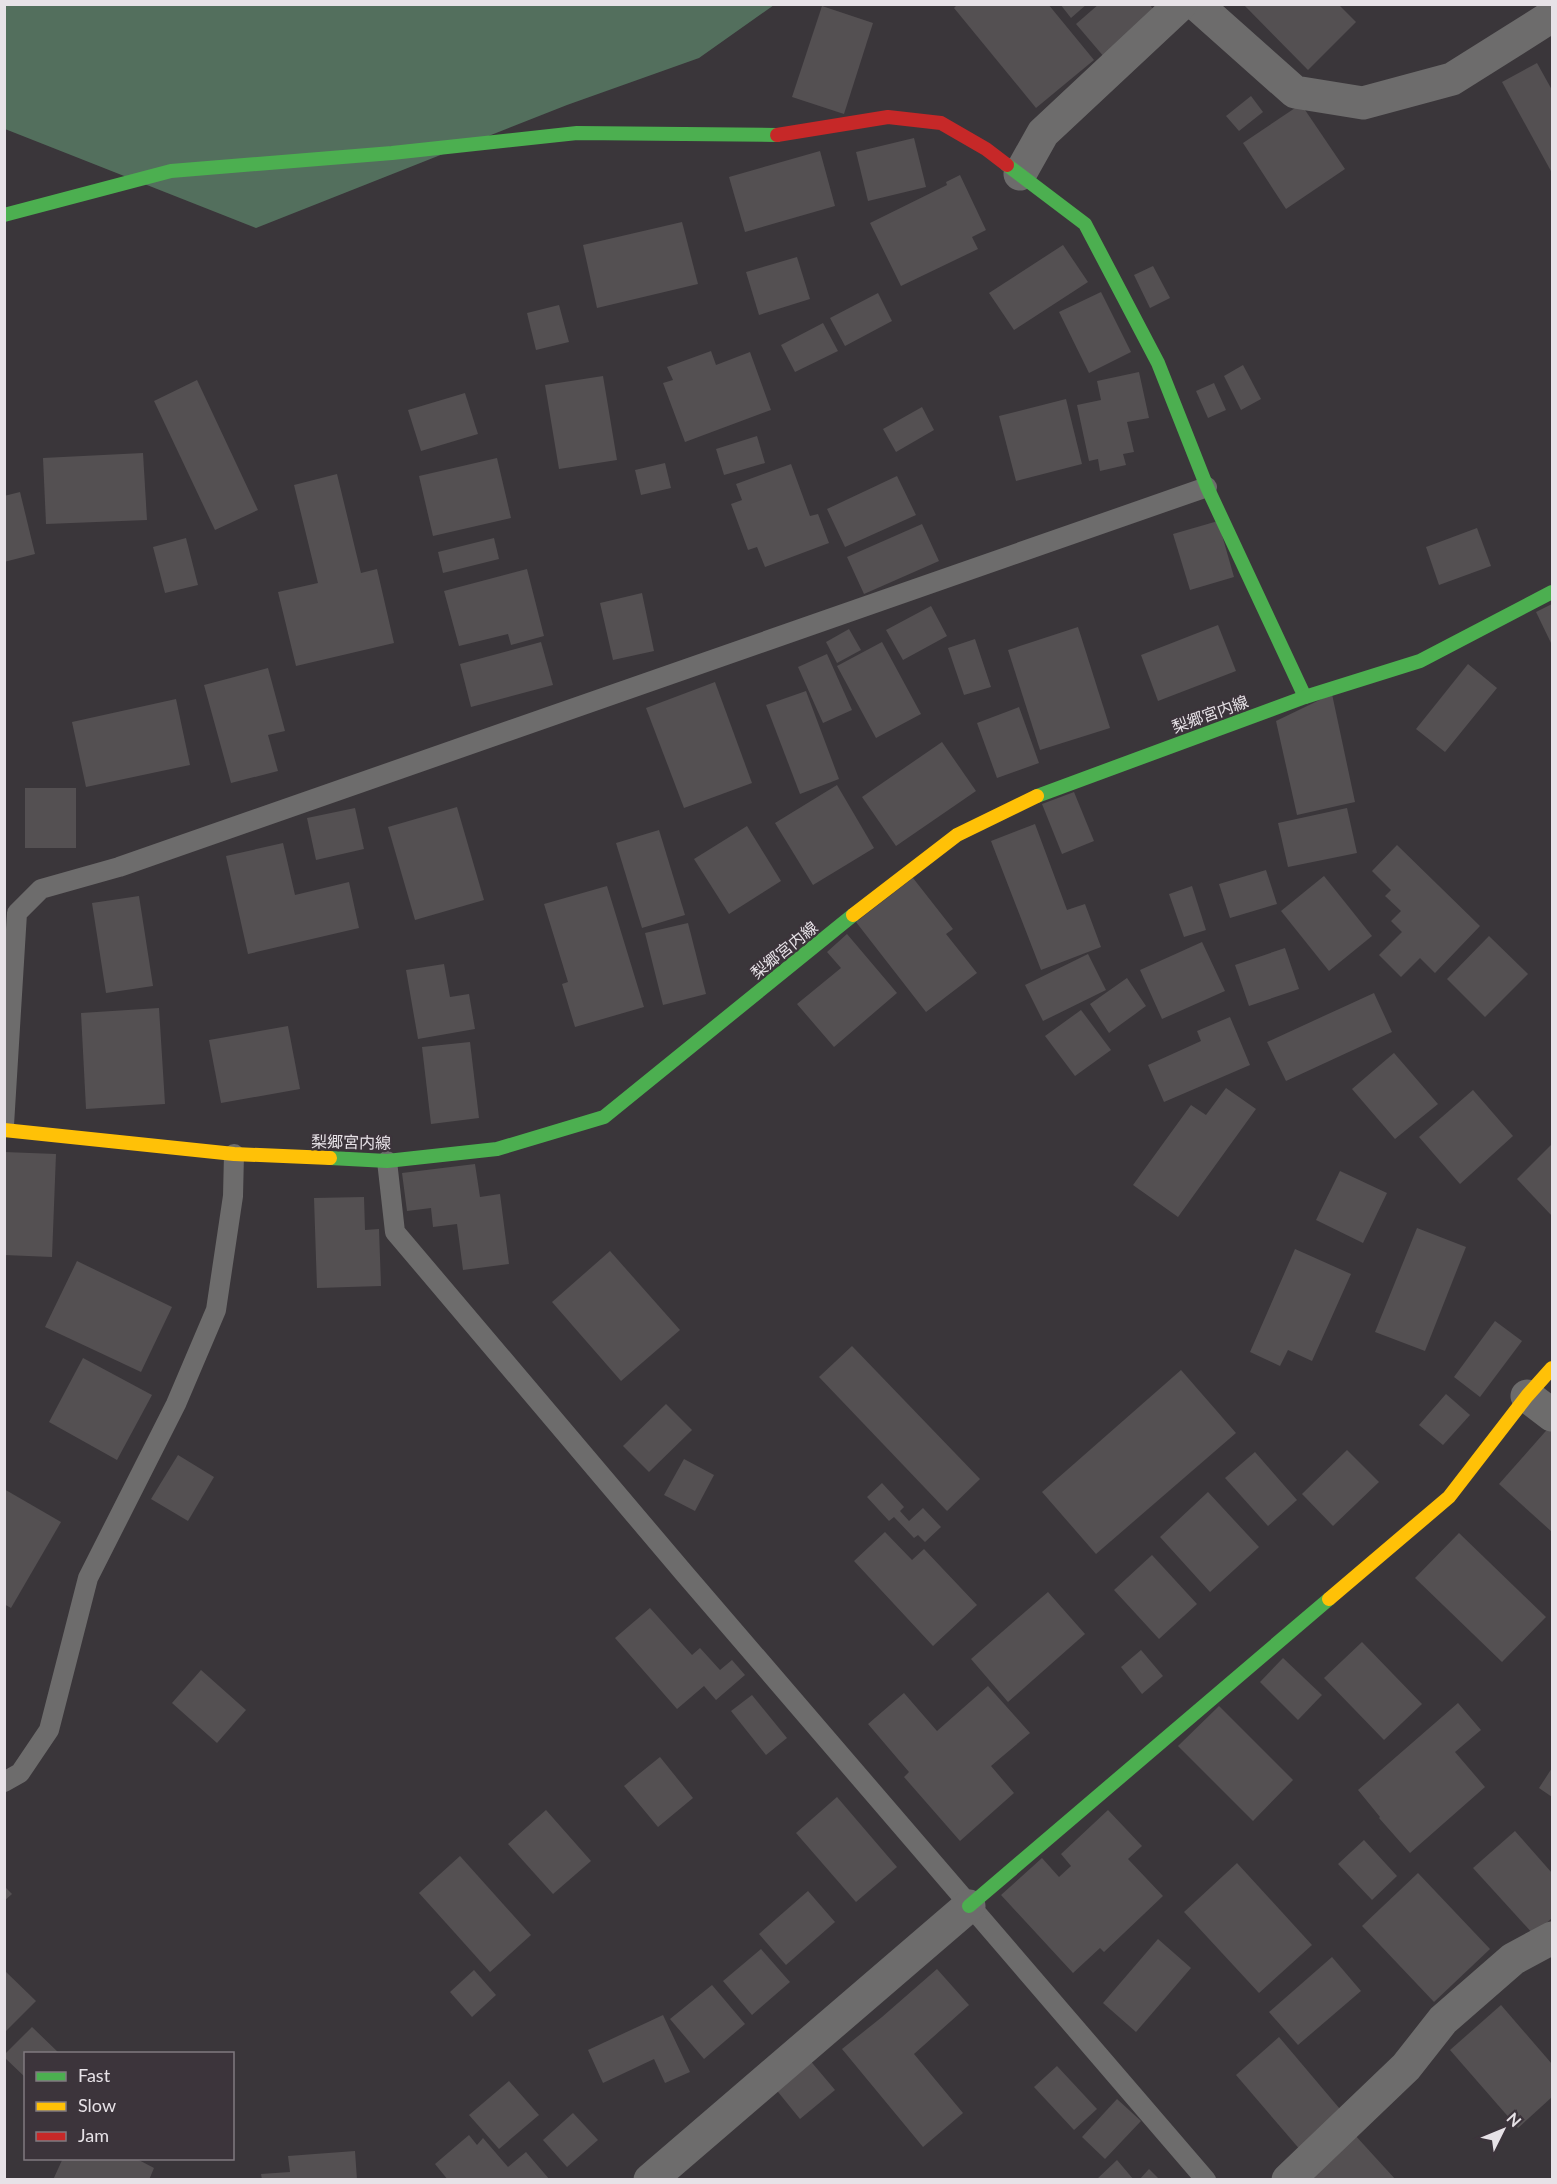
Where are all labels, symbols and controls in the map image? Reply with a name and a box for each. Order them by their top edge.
street label: 梨郷宮内線 [1169,691,1251,736]
street label: 梨郷宮内線 [747,917,821,982]
street label: 梨郷宮内線 [311,1131,391,1152]
legend [24,2052,234,2160]
text: Fast [78,2064,111,2086]
text: Slow [78,2094,116,2116]
north arrow [1473,2100,1533,2160]
text: N [1503,2108,1525,2130]
text: Jam [78,2124,109,2146]

